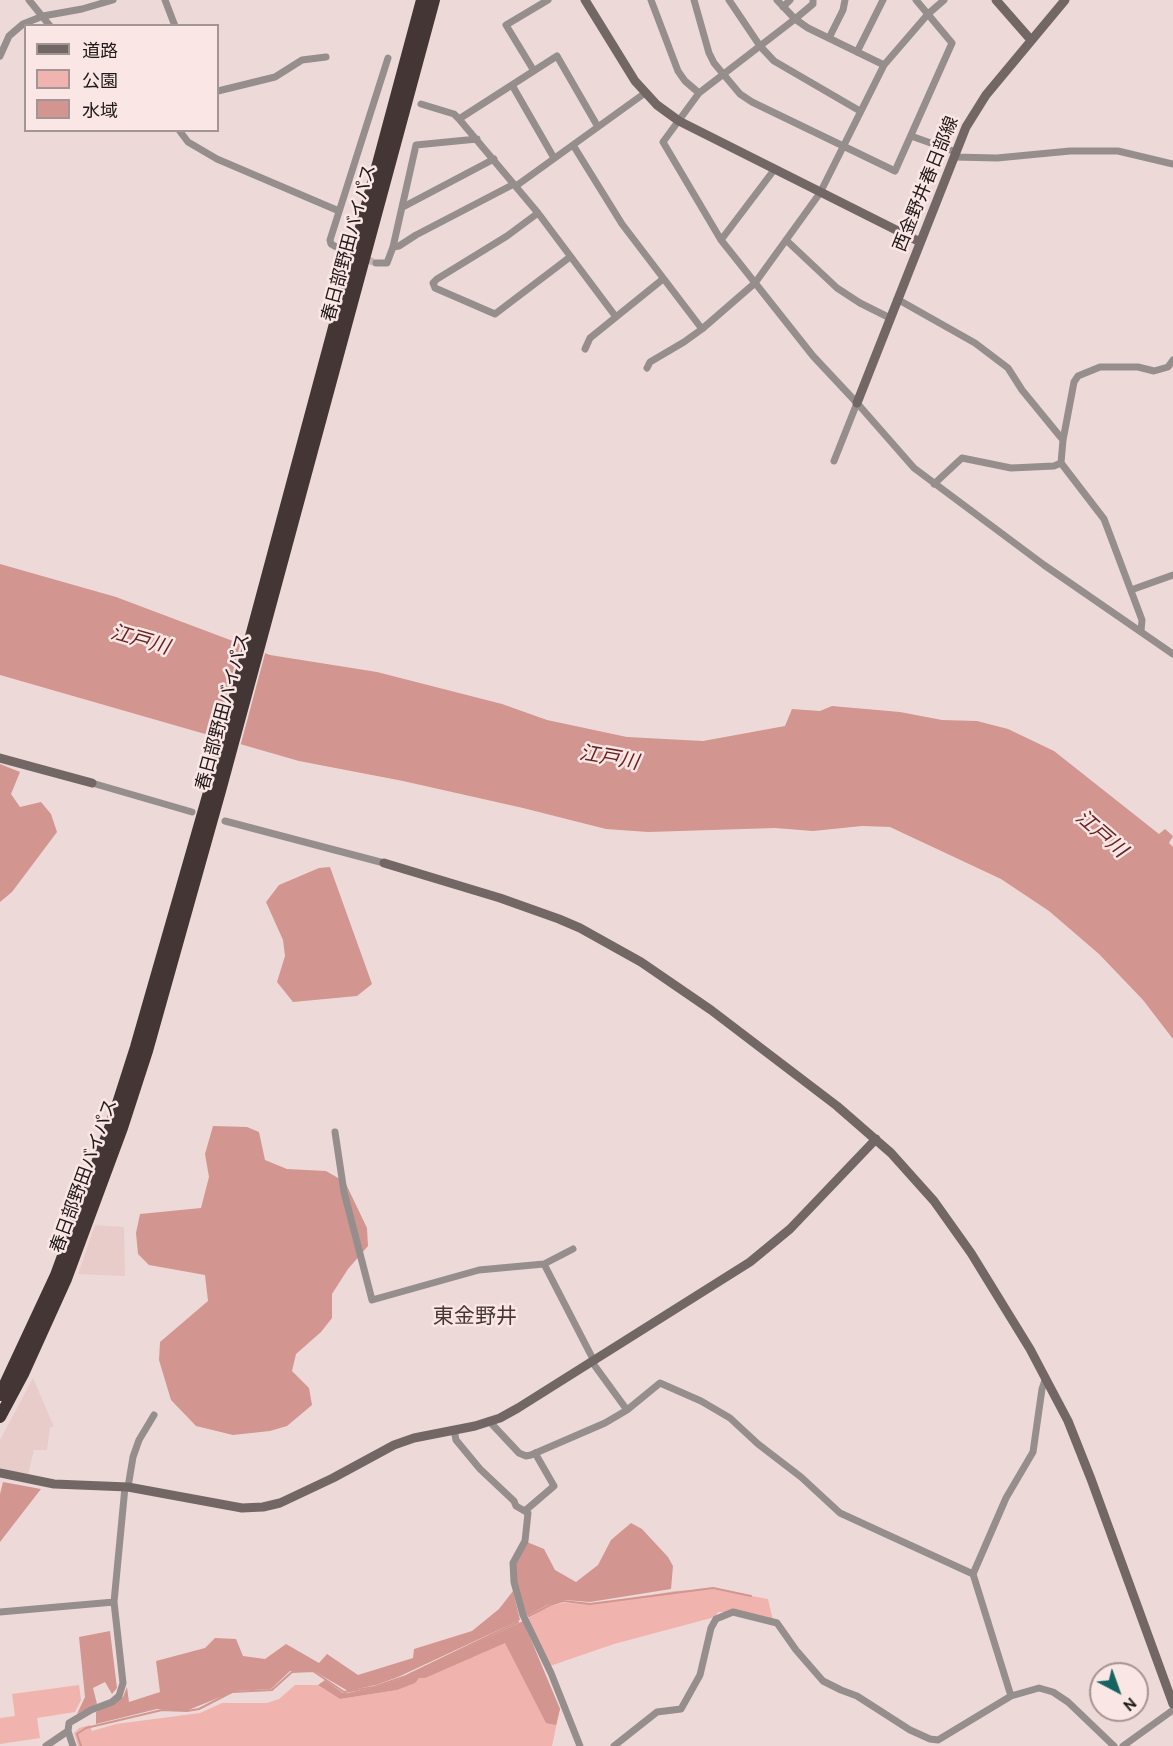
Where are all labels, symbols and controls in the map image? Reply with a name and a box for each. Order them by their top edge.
legend [24,24,219,132]
text: 道路 [82,40,118,62]
text: 公園 [82,70,118,92]
text: 水域 [82,100,118,122]
street label: 西金野井春日部線 [889,113,963,255]
street label: 春日部野田バイパス [318,162,380,324]
water label: 江戸川 [108,620,172,660]
street label: 春日部野田バイパス [192,631,254,793]
water label: 江戸川 [577,741,641,775]
water label: 江戸川 [1070,805,1132,863]
street label: 春日部野田バイパス [46,1096,122,1256]
district label: 東金野井 [433,1304,517,1330]
north arrow [1089,1662,1149,1722]
text: N [1119,1694,1140,1715]

